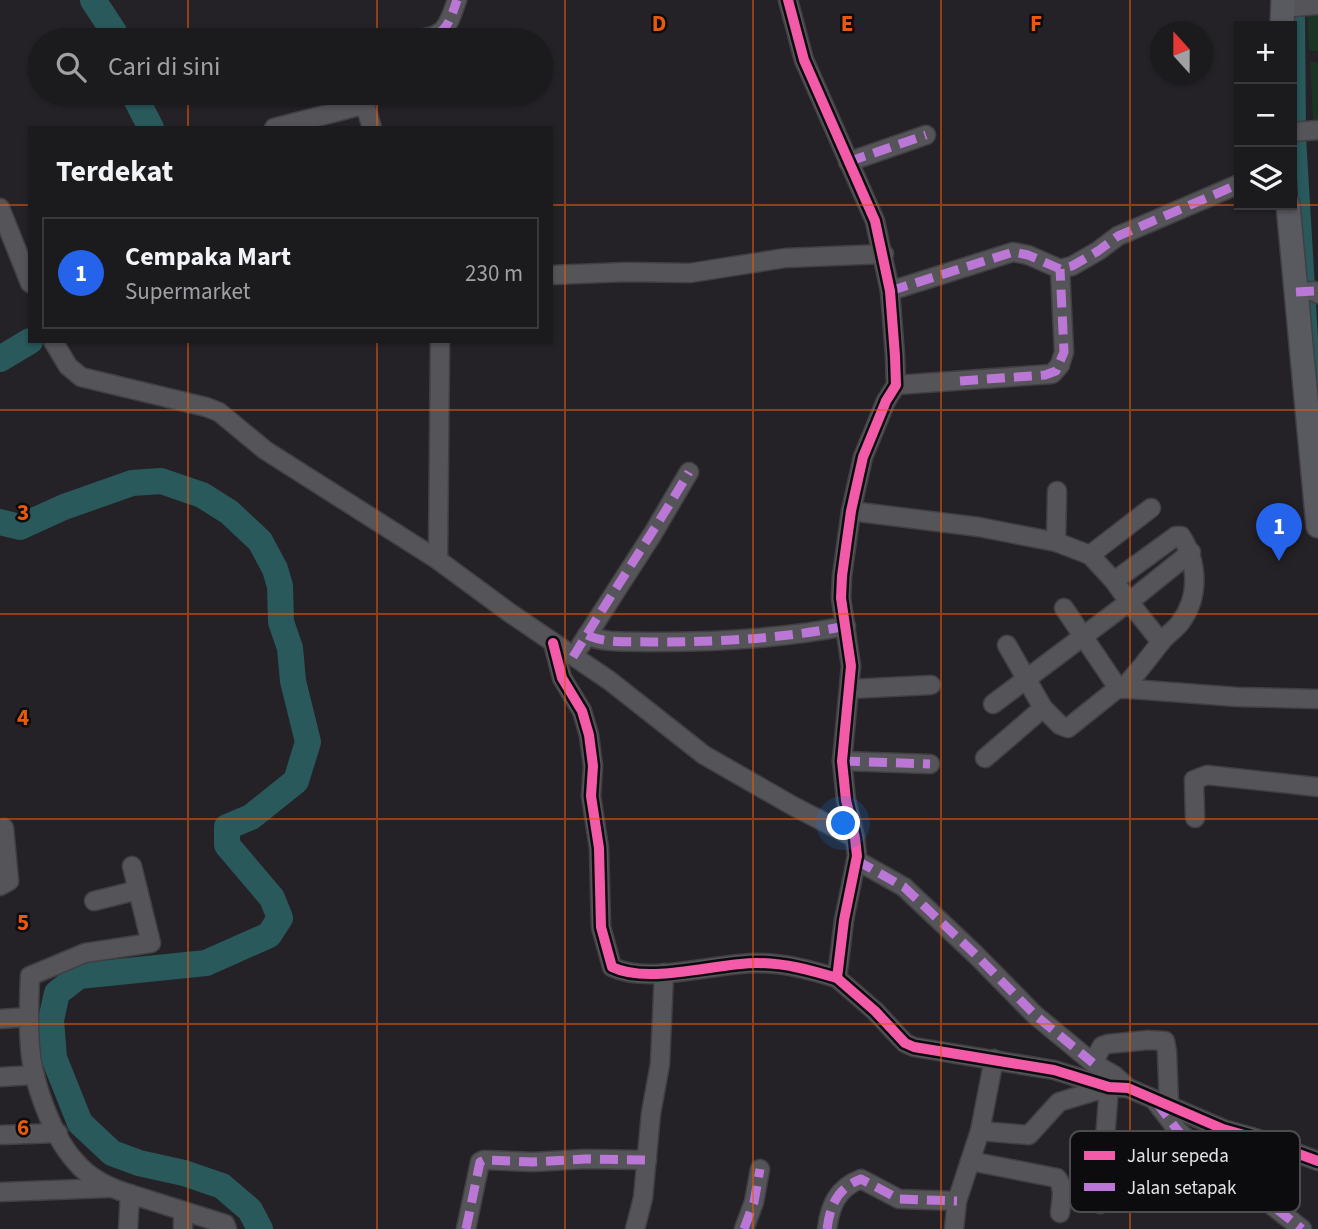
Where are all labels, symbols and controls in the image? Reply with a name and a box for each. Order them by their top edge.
text: D [652,7,666,40]
text: E [841,7,853,40]
text: F [1030,7,1042,40]
north arrow [1150,21,1213,84]
map controls [1234,21,1297,210]
button: + [1234,21,1297,84]
search box [28,28,553,105]
icon: search [52,48,90,86]
text: Cari di sini [108,48,221,85]
button: − [1234,84,1297,147]
button: layers [1234,147,1297,210]
text: Terdekat [56,150,173,193]
text: Cempaka Mart [125,238,291,275]
text: 1 [75,257,87,290]
text: 230 m [465,257,523,290]
text: Supermarket [125,275,251,308]
text: 3 [17,496,29,529]
pin: 1 [1256,503,1302,561]
text: 4 [17,701,29,734]
your location [826,806,860,840]
text: 5 [17,906,29,939]
text: 6 [17,1111,29,1144]
legend [1070,1131,1300,1212]
text: Jalur sepeda [1127,1143,1229,1170]
text: Jalan setapak [1127,1175,1237,1202]

